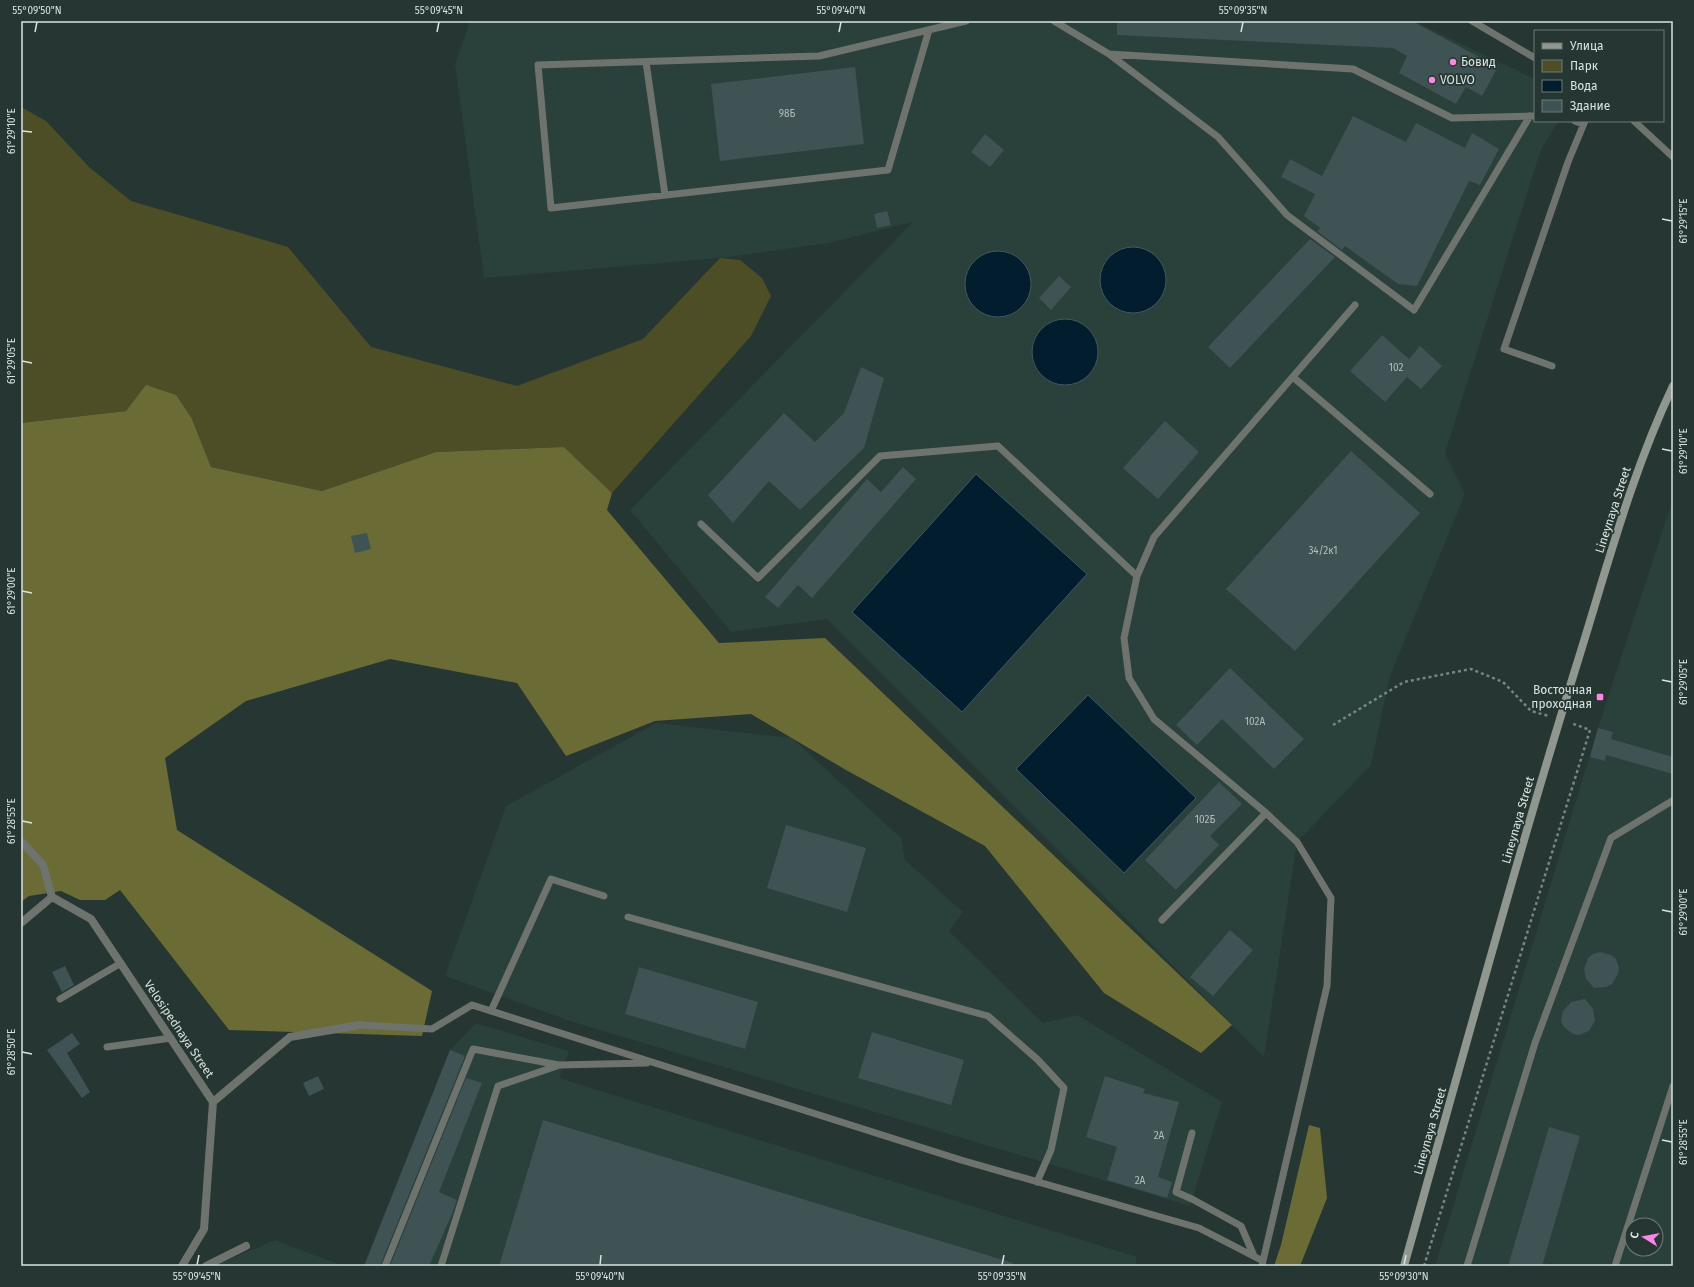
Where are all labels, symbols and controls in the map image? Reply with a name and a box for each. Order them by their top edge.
text: 55°09'50"N [12,5,62,17]
text: 55°09'45"N [415,5,463,17]
text: 55°09'40"N [816,5,866,17]
text: 55°09'35"N [1219,5,1267,17]
legend [1534,30,1664,122]
text: Улица [1570,39,1604,53]
place label: Бовид [1461,55,1496,69]
marker: Бовид [1448,57,1458,67]
text: Парк [1570,59,1599,73]
place label: VOLVO [1440,73,1475,87]
marker: VOLVO [1427,75,1437,85]
text: Вода [1570,79,1597,93]
text: Здание [1570,99,1610,113]
text: 61°29'10"E [6,108,18,154]
house number: 98Б [779,108,795,120]
text: 61°29'15"E [1678,198,1690,244]
text: 61°29'05"E [6,338,18,384]
house number: 102 [1389,362,1403,374]
text: 61°29'10"E [1678,428,1690,474]
street label: Lineynaya Street [1592,464,1634,555]
house number: 34/2к1 [1308,545,1338,557]
text: 61°29'00"E [6,568,18,615]
text: 61°29'05"E [1678,659,1690,705]
place label: Восточная проходная [1531,683,1592,711]
marker: Восточная проходная [1595,692,1605,702]
house number: 102А [1245,716,1265,728]
street label: Lineynaya Street [1499,774,1537,865]
text: 61°28'55"E [6,798,18,844]
house number: 102Б [1195,814,1215,826]
text: 61°29'00"E [1678,889,1690,936]
street label: Velosipednaya Street [141,978,217,1081]
text: 61°28'50"E [6,1029,18,1075]
street label: Lineynaya Street [1411,1085,1449,1176]
text: 61°28'55"E [1678,1119,1690,1165]
house number: 2А [1154,1130,1165,1142]
house number: 2А [1135,1175,1146,1187]
north arrow [1624,1217,1664,1257]
text: С [1628,1230,1642,1240]
text: 55°09'45"N [173,1271,221,1283]
text: 55°09'40"N [575,1271,625,1283]
text: 55°09'35"N [978,1271,1026,1283]
text: 55°09'30"N [1379,1271,1429,1283]

